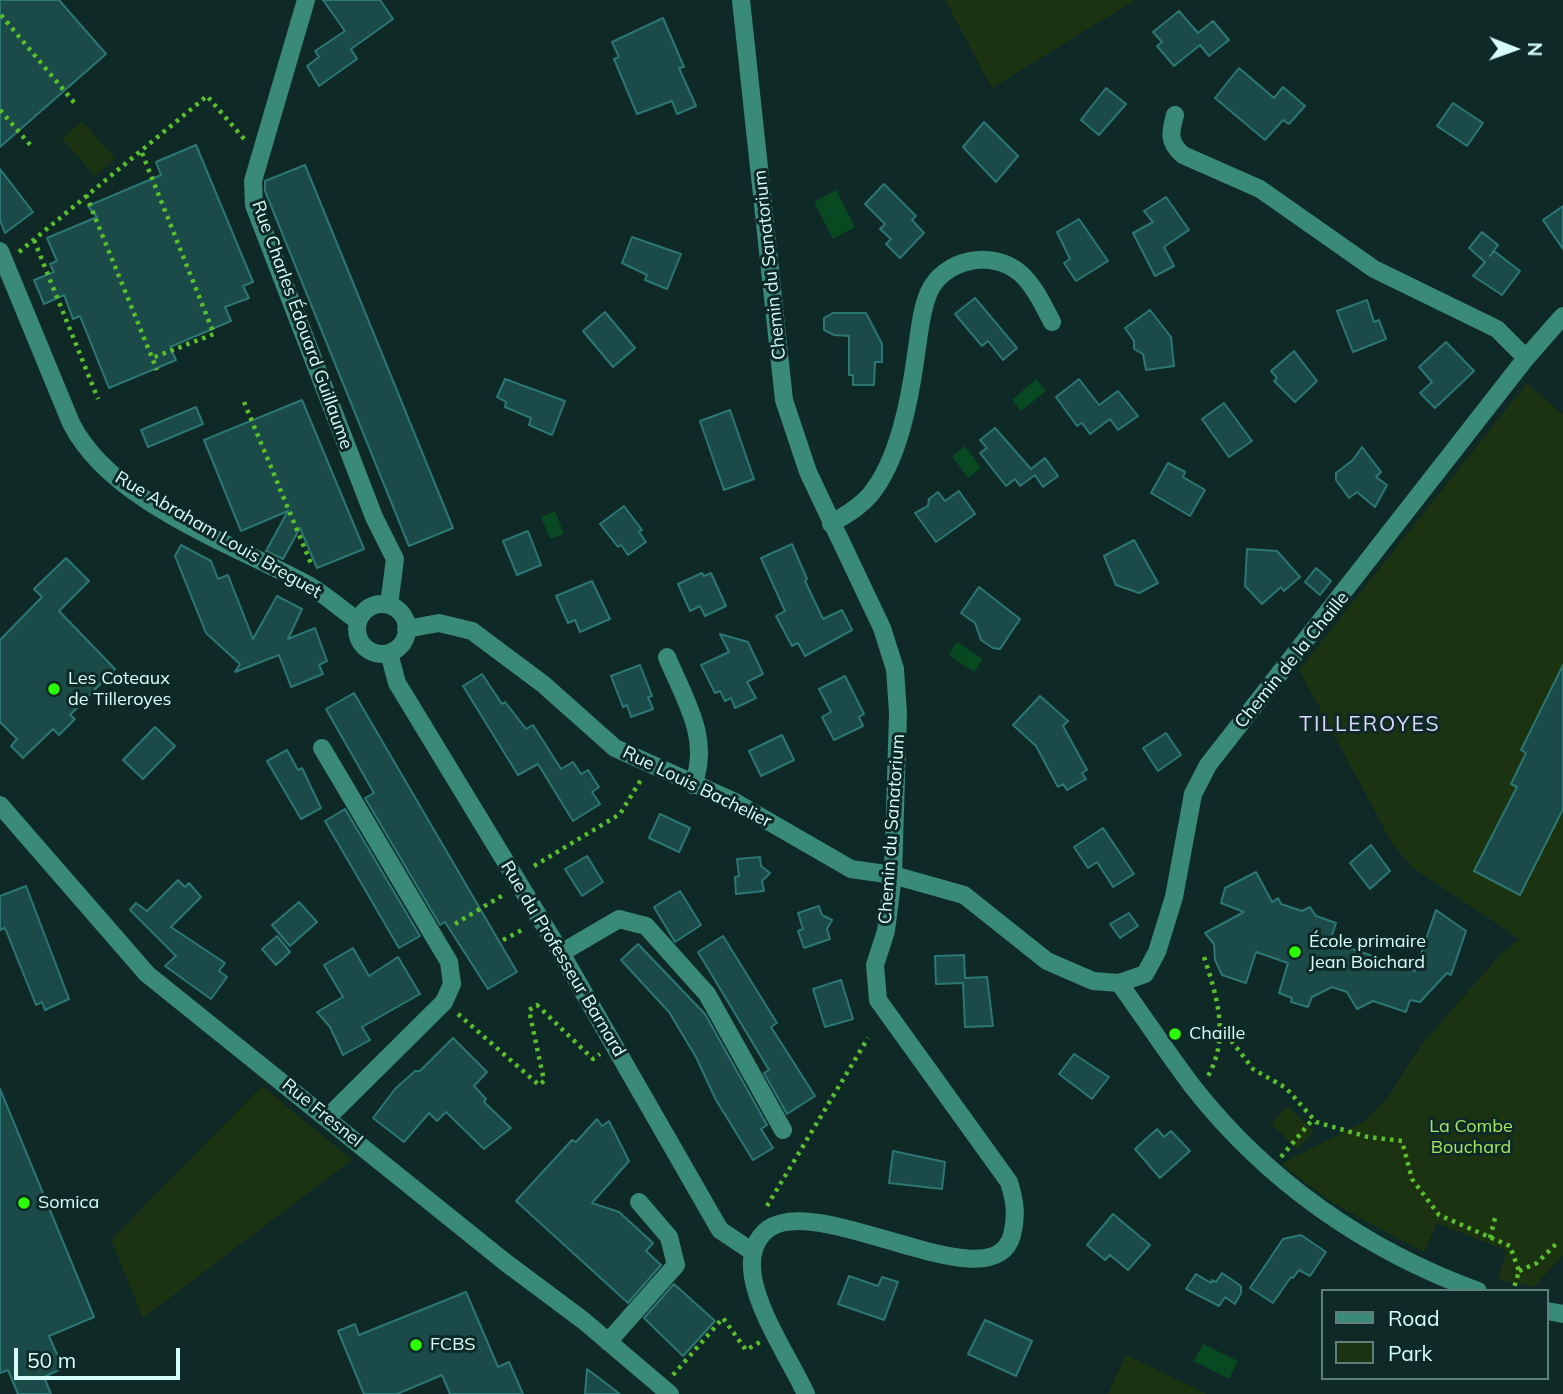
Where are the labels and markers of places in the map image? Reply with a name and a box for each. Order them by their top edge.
place label: Les Coteaux de Tilleroyes [68,668,172,710]
marker: Les Coteaux de Tilleroyes [46,681,62,697]
place label: École primaire Jean Boichard [1309,931,1426,974]
marker: École primaire Jean Boichard [1287,944,1303,960]
place label: Chaille [1189,1023,1245,1045]
marker: Chaille [1167,1026,1183,1042]
place label: Somica [38,1192,99,1214]
marker: Somica [16,1195,32,1211]
place label: FCBS [430,1334,476,1356]
marker: FCBS [408,1337,424,1353]

